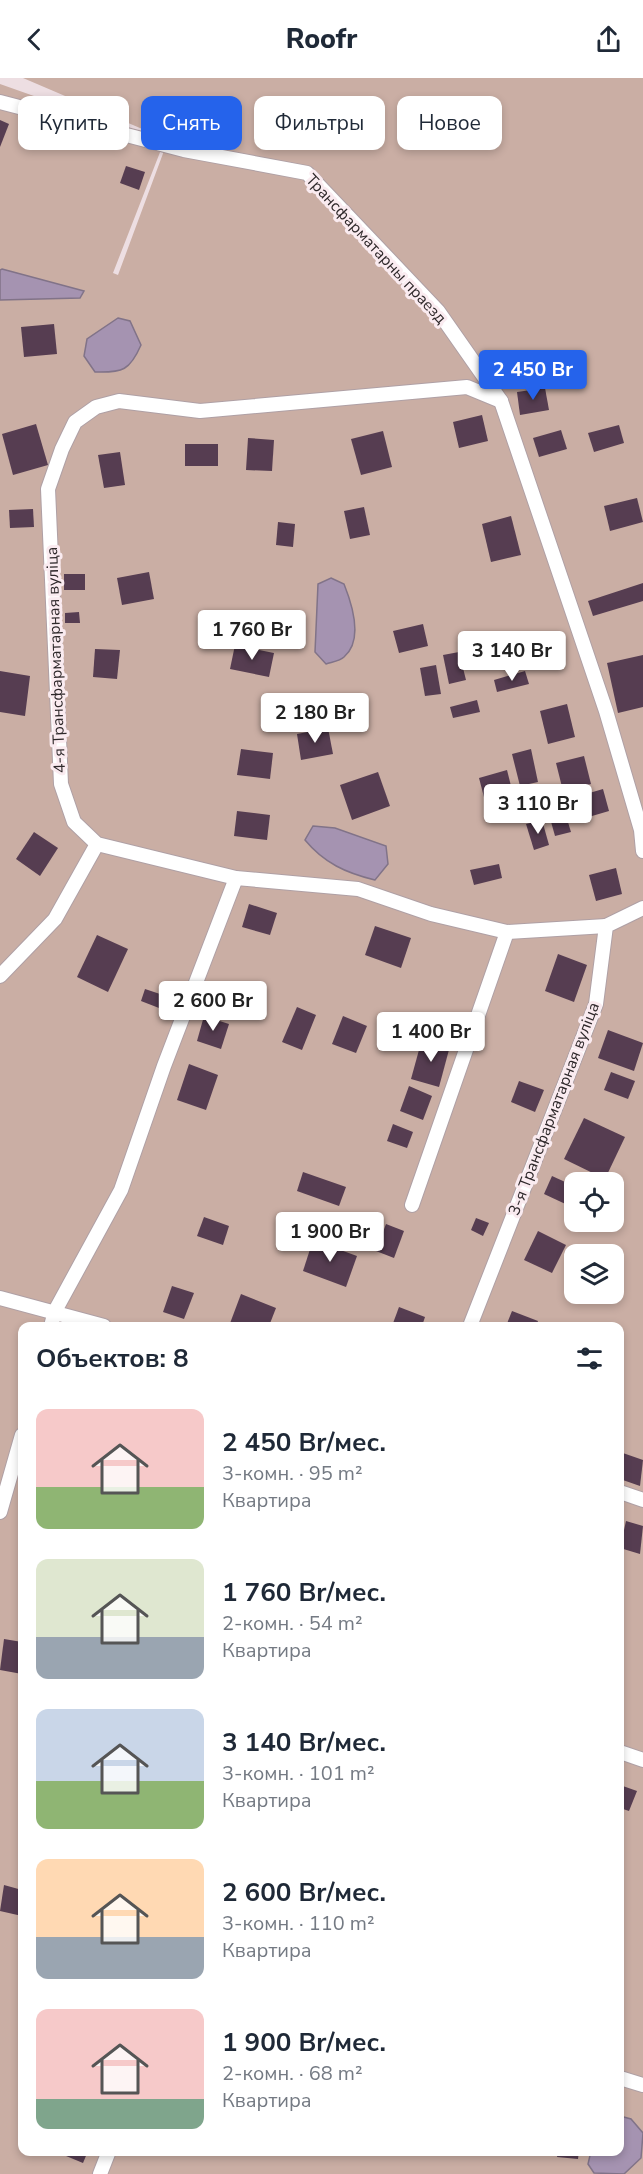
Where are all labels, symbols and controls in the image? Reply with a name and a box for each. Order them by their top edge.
text: Roofr [286,21,357,58]
icon: back [18,23,51,56]
icon: share [592,23,625,56]
chip: Купить [18,96,129,150]
chip: Снять [141,96,242,150]
chip: Фильтры [254,96,385,150]
chip: Новое [397,96,502,150]
street label: Трансфарматарны праезд [301,169,452,329]
pin: 2 450 Br [471,350,595,401]
text: 2 450 Br [493,356,573,383]
street label: 4-я Трансфарматарная вуліца [41,546,71,774]
pin: 1 760 Br [190,610,314,661]
text: 1 760 Br [212,616,292,643]
pin: 3 140 Br [450,631,574,682]
text: 3 140 Br [472,637,552,664]
pin: 2 180 Br [253,693,377,744]
text: 2 180 Br [275,699,355,726]
pin: 3 110 Br [476,784,600,835]
text: 3 110 Br [498,790,578,817]
pin: 2 600 Br [151,981,275,1032]
text: 2 600 Br [173,987,253,1014]
street label: 3-я Трансфарматарная вуліца [503,999,605,1219]
pin: 1 400 Br [369,1012,493,1063]
text: 1 400 Br [391,1018,471,1045]
map controls [564,1172,624,1304]
button: locate [564,1172,624,1232]
pin: 1 900 Br [268,1212,392,1263]
text: 1 900 Br [290,1218,370,1245]
button: layers [564,1244,624,1304]
text: Объектов: 8 [36,1341,189,1376]
icon: filters [573,1342,606,1375]
text: 2 450 Br/мес. [222,1425,386,1460]
icon: home [84,1433,156,1505]
text: 3-комн. · 95 m² [222,1460,363,1487]
text: Квартира [222,1487,312,1514]
text: 1 760 Br/мес. [222,1575,386,1610]
icon: home [84,1583,156,1655]
text: 2-комн. · 54 m² [222,1610,363,1637]
text: Квартира [222,1637,312,1664]
text: 3 140 Br/мес. [222,1725,386,1760]
icon: home [84,1733,156,1805]
text: 3-комн. · 101 m² [222,1760,375,1787]
text: Квартира [222,1787,312,1814]
text: 2 600 Br/мес. [222,1875,386,1910]
icon: home [84,1883,156,1955]
text: 3-комн. · 110 m² [222,1910,375,1937]
text: Квартира [222,1937,312,1964]
text: 1 900 Br/мес. [222,2025,386,2060]
icon: home [84,2033,156,2105]
text: 2-комн. · 68 m² [222,2060,363,2087]
text: Квартира [222,2087,312,2114]

